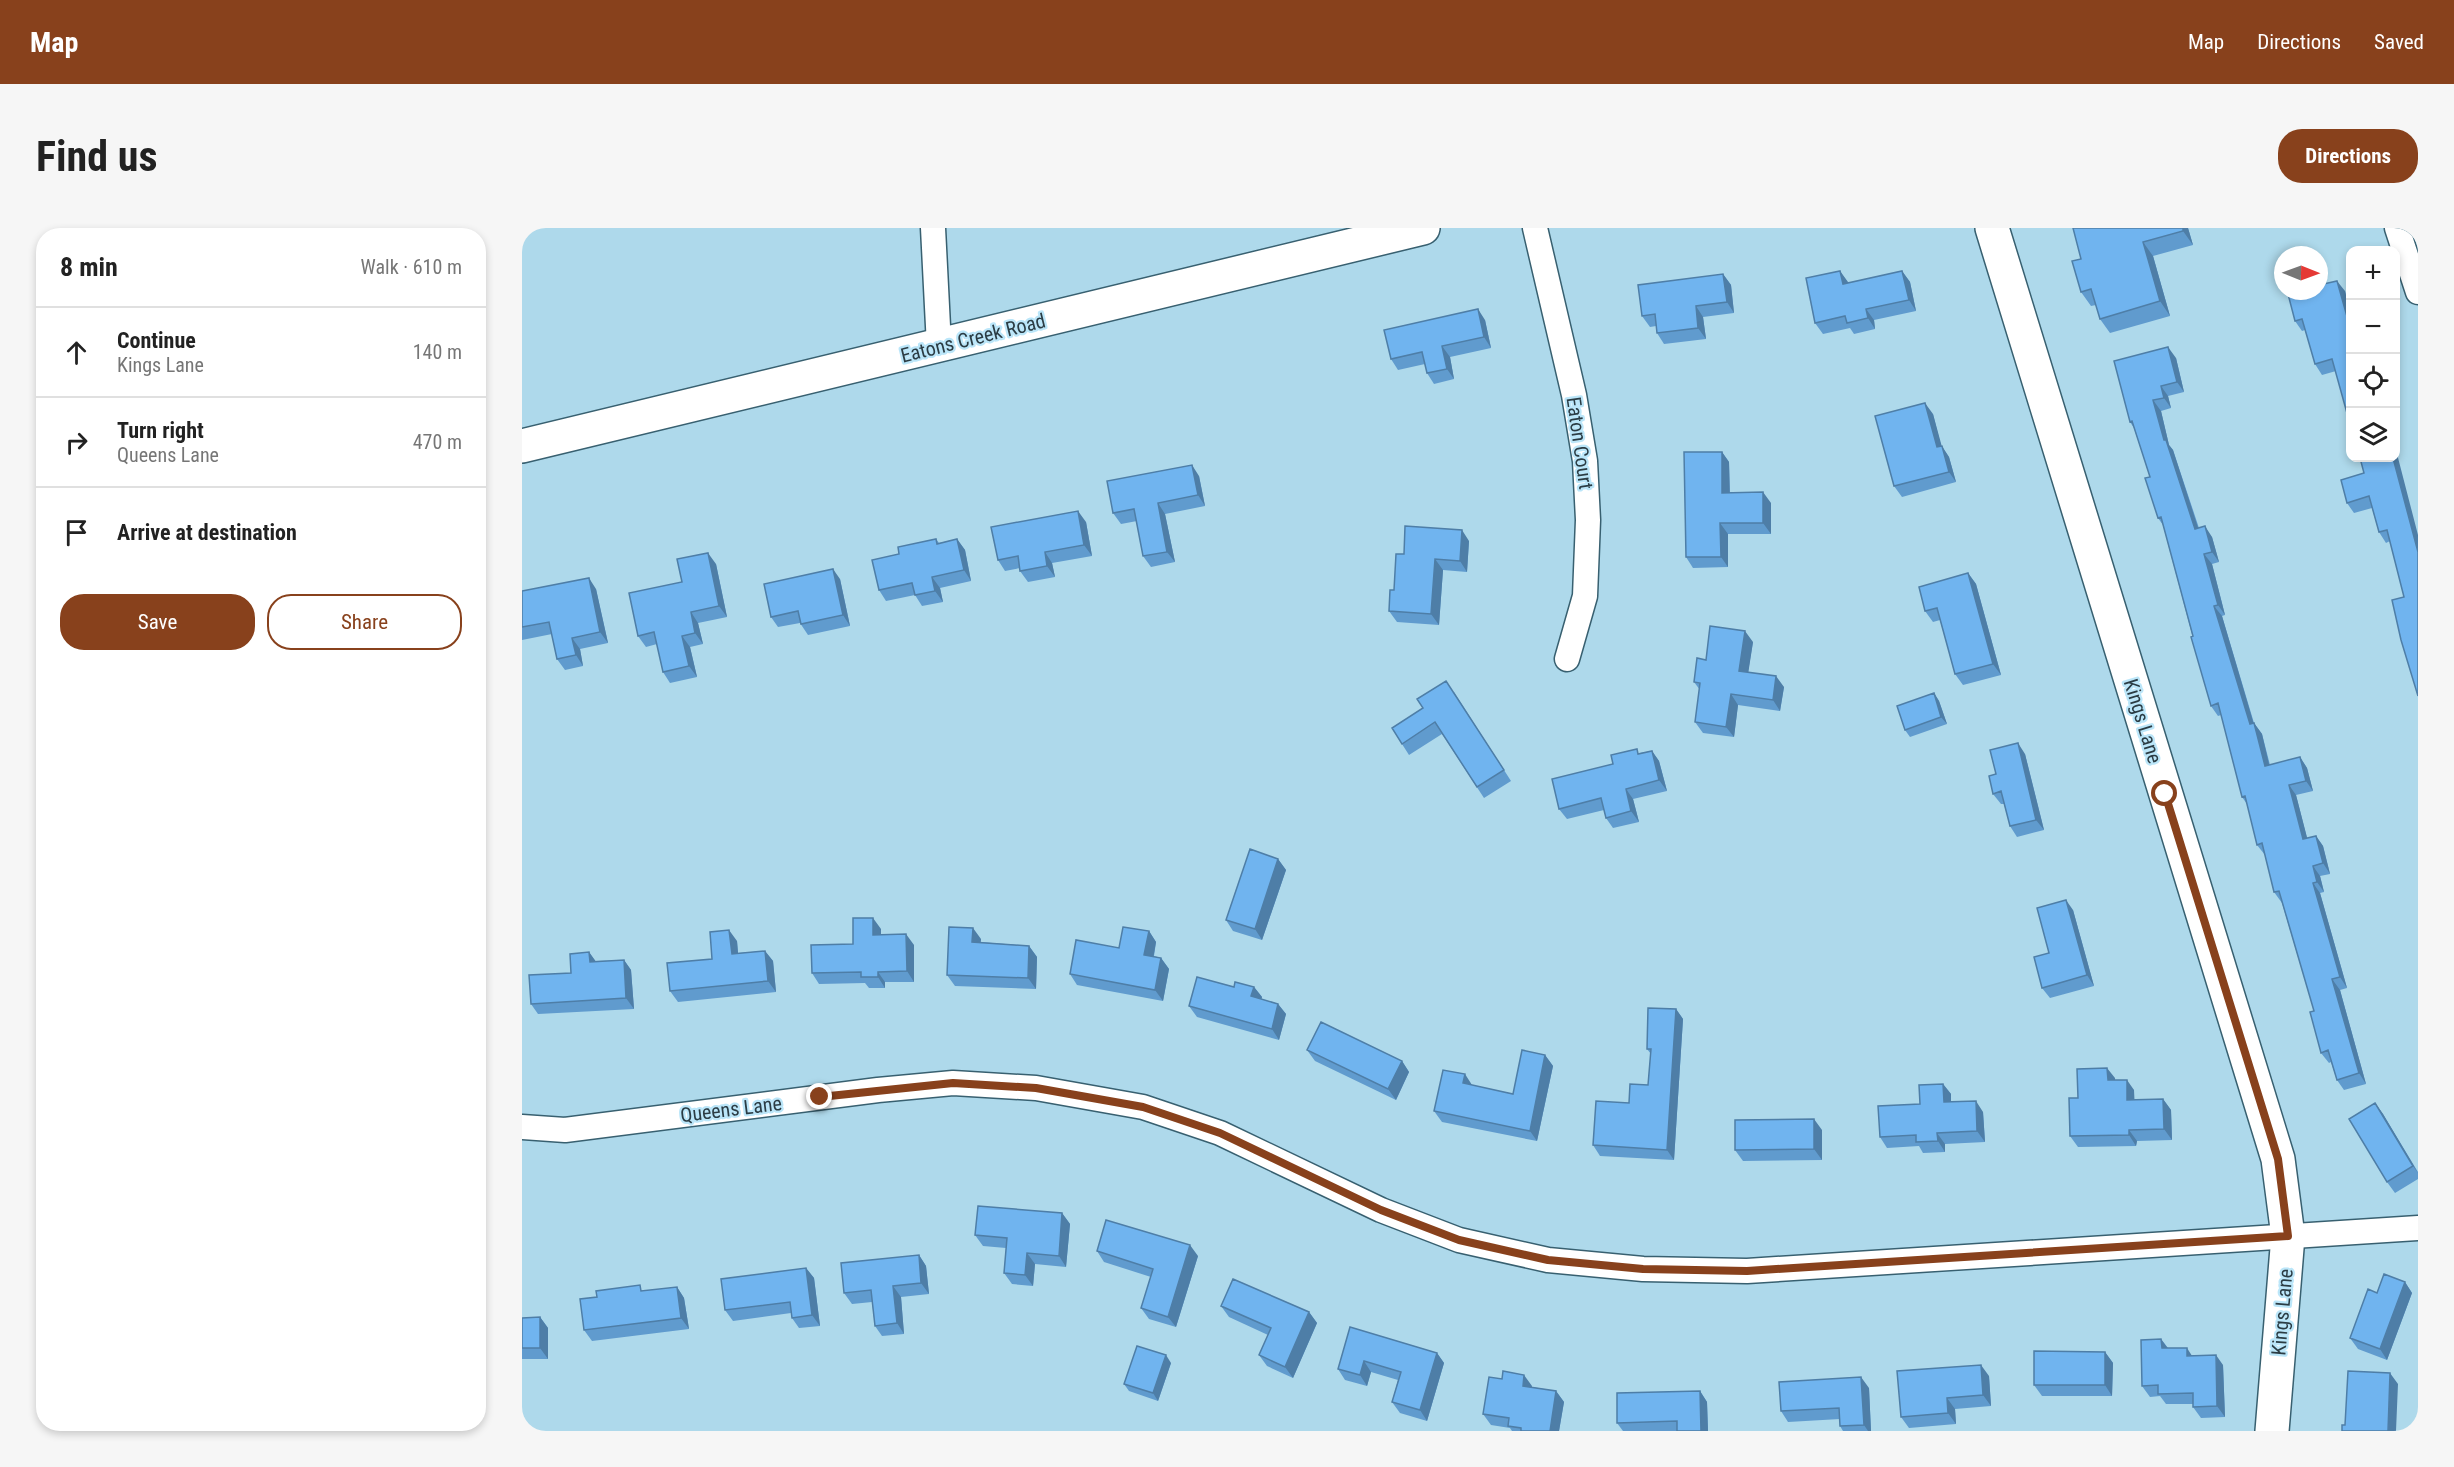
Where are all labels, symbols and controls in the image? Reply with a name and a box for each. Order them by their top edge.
text: Map [30,26,78,59]
text: Map [2188,30,2224,54]
text: Directions [2257,30,2341,54]
text: Saved [2374,30,2424,54]
button: Directions [2278,129,2418,183]
text: Find us [36,132,157,181]
north arrow [2274,246,2328,300]
map controls [2346,246,2400,462]
button: + [2346,246,2400,300]
text: 8 min [60,252,118,282]
text: Walk · 610 m [361,255,462,279]
button: − [2346,300,2400,354]
street label: Eatons Creek Road [898,308,1048,368]
text: Continue [117,328,196,353]
icon: ahead [60,336,93,369]
text: 140 m [413,340,462,364]
text: Kings Lane [117,353,204,377]
button: locate [2346,354,2400,408]
street label: Eaton Court [1562,395,1598,491]
button: layers [2346,408,2400,462]
text: Turn right [117,418,204,443]
icon: right [60,426,93,459]
text: 470 m [413,430,462,454]
text: Queens Lane [117,443,219,467]
icon: arrive [60,516,93,549]
text: Arrive at destination [117,520,297,545]
button: Save [60,594,255,650]
button: Share [267,594,462,650]
street label: Kings Lane [2119,676,2167,766]
route start [2151,780,2177,806]
route end [806,1083,832,1109]
street label: Queens Lane [679,1091,783,1127]
street label: Kings Lane [2266,1268,2298,1356]

